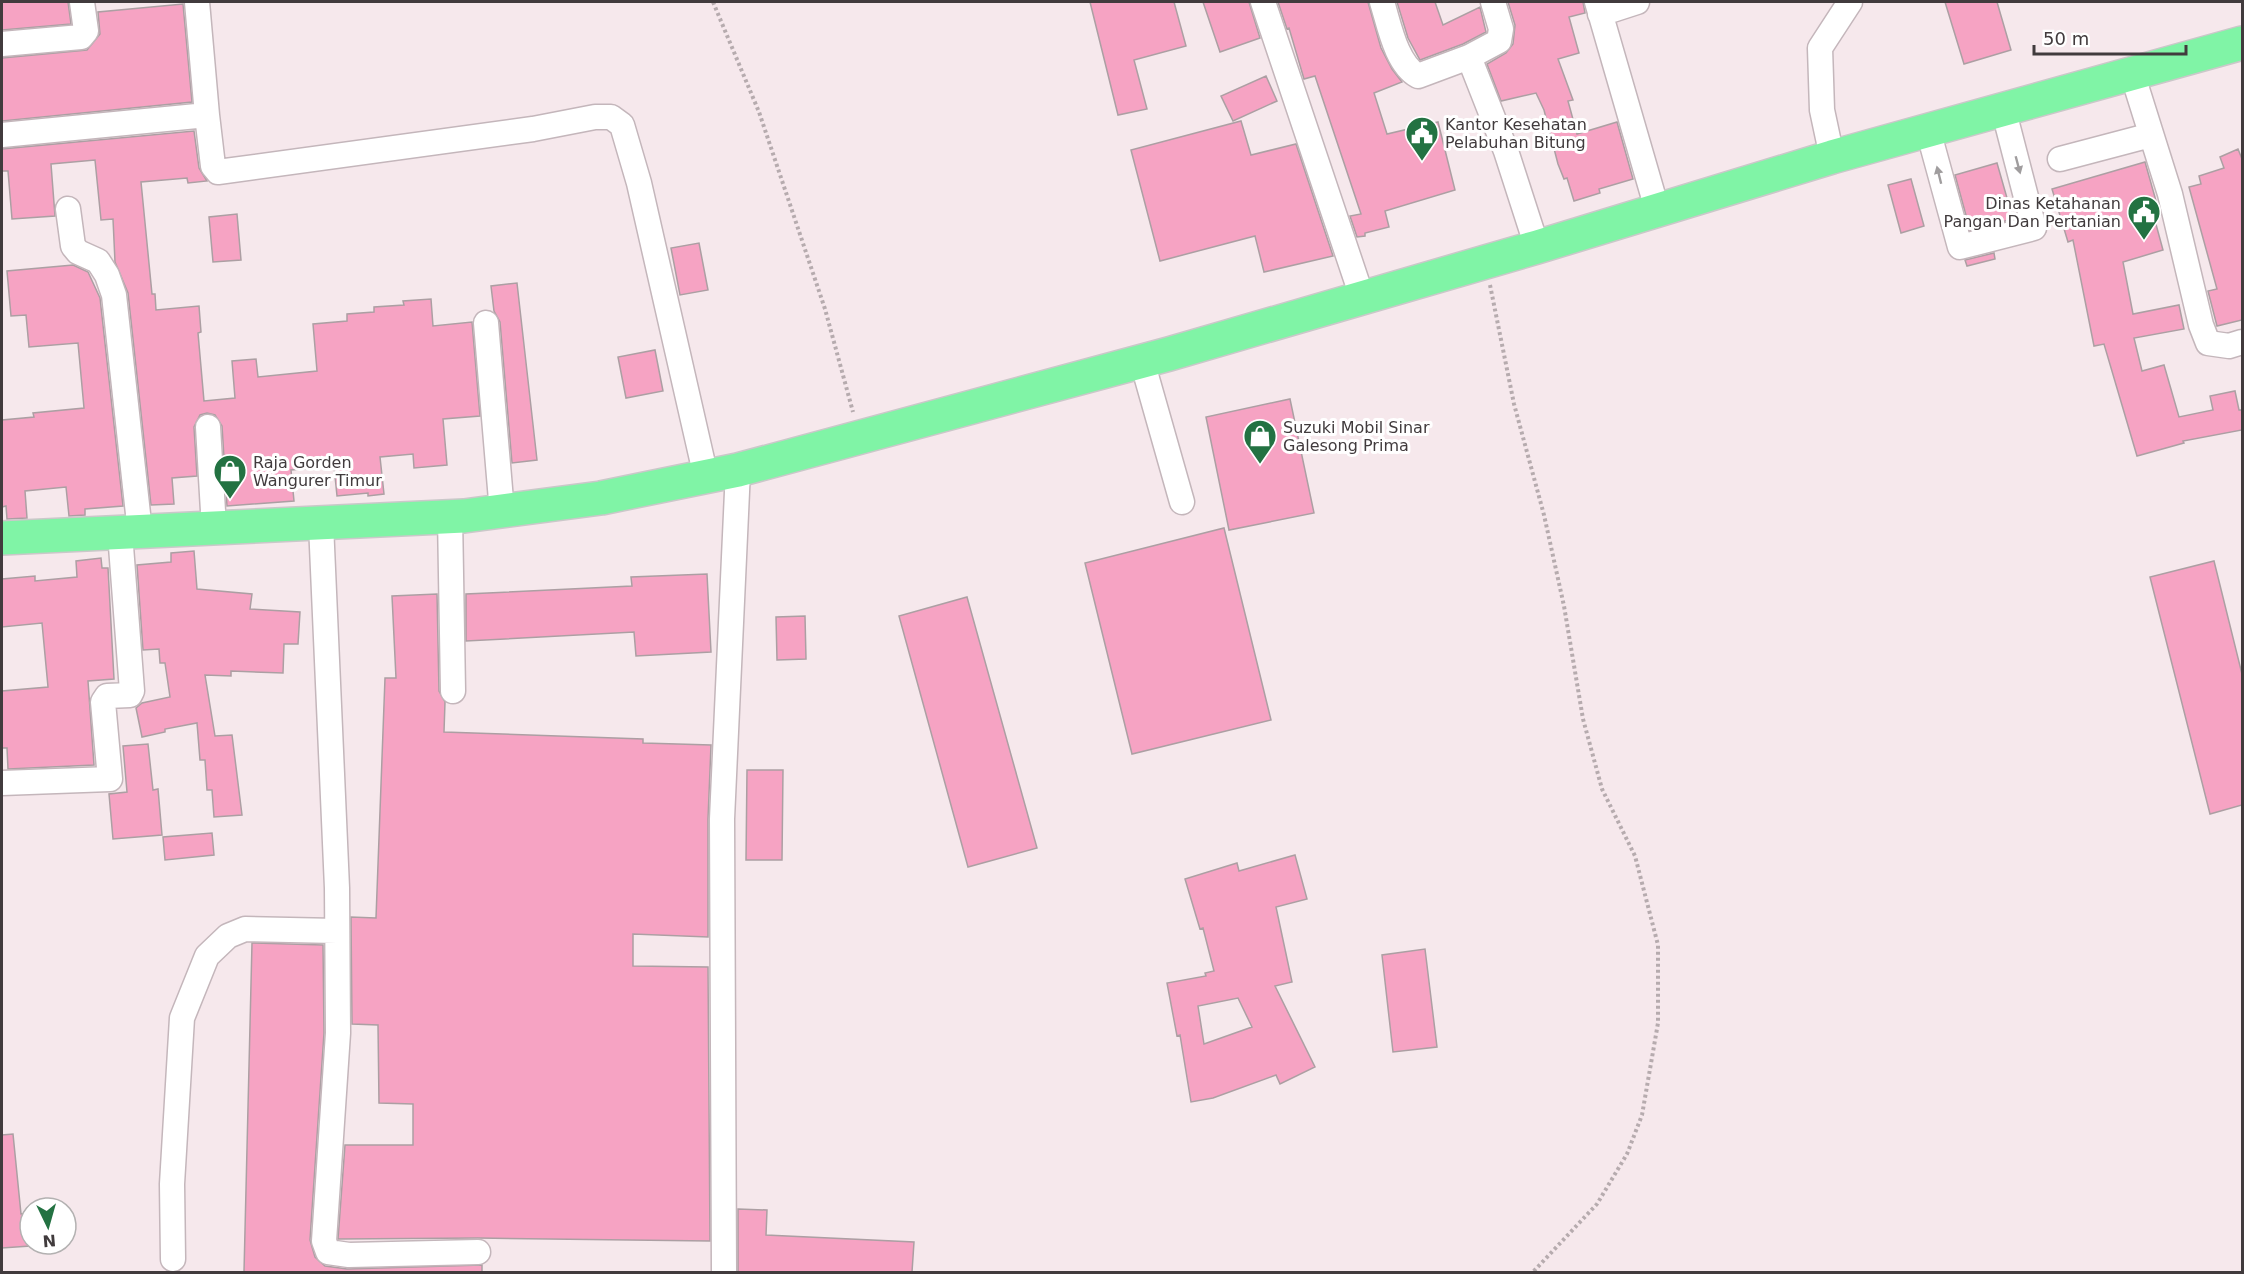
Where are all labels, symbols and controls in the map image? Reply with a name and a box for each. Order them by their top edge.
scale bar [2034,18,2186,56]
text: 50 m [2043,28,2089,49]
public building icon: Kantor Kesehatan Pelabuhan Bitung [1404,115,1440,162]
place label: Kantor Kesehatan Pelabuhan Bitung [1445,115,1587,152]
one-way arrow [2014,156,2023,174]
one-way arrow [1934,166,1944,184]
place label: Dinas Ketahanan Pangan Dan Pertanian [1943,194,2121,231]
public building icon: Dinas Ketahanan Pangan Dan Pertanian [2126,194,2162,241]
shop icon: Suzuki Mobil Sinar Galesong Prima [1242,418,1278,465]
place label: Suzuki Mobil Sinar Galesong Prima [1283,418,1430,455]
shop icon: Raja Gorden Wangurer Timur [212,453,248,500]
place label: Raja Gorden Wangurer Timur [253,453,382,490]
north arrow [18,1196,78,1256]
text: N [42,1230,57,1250]

